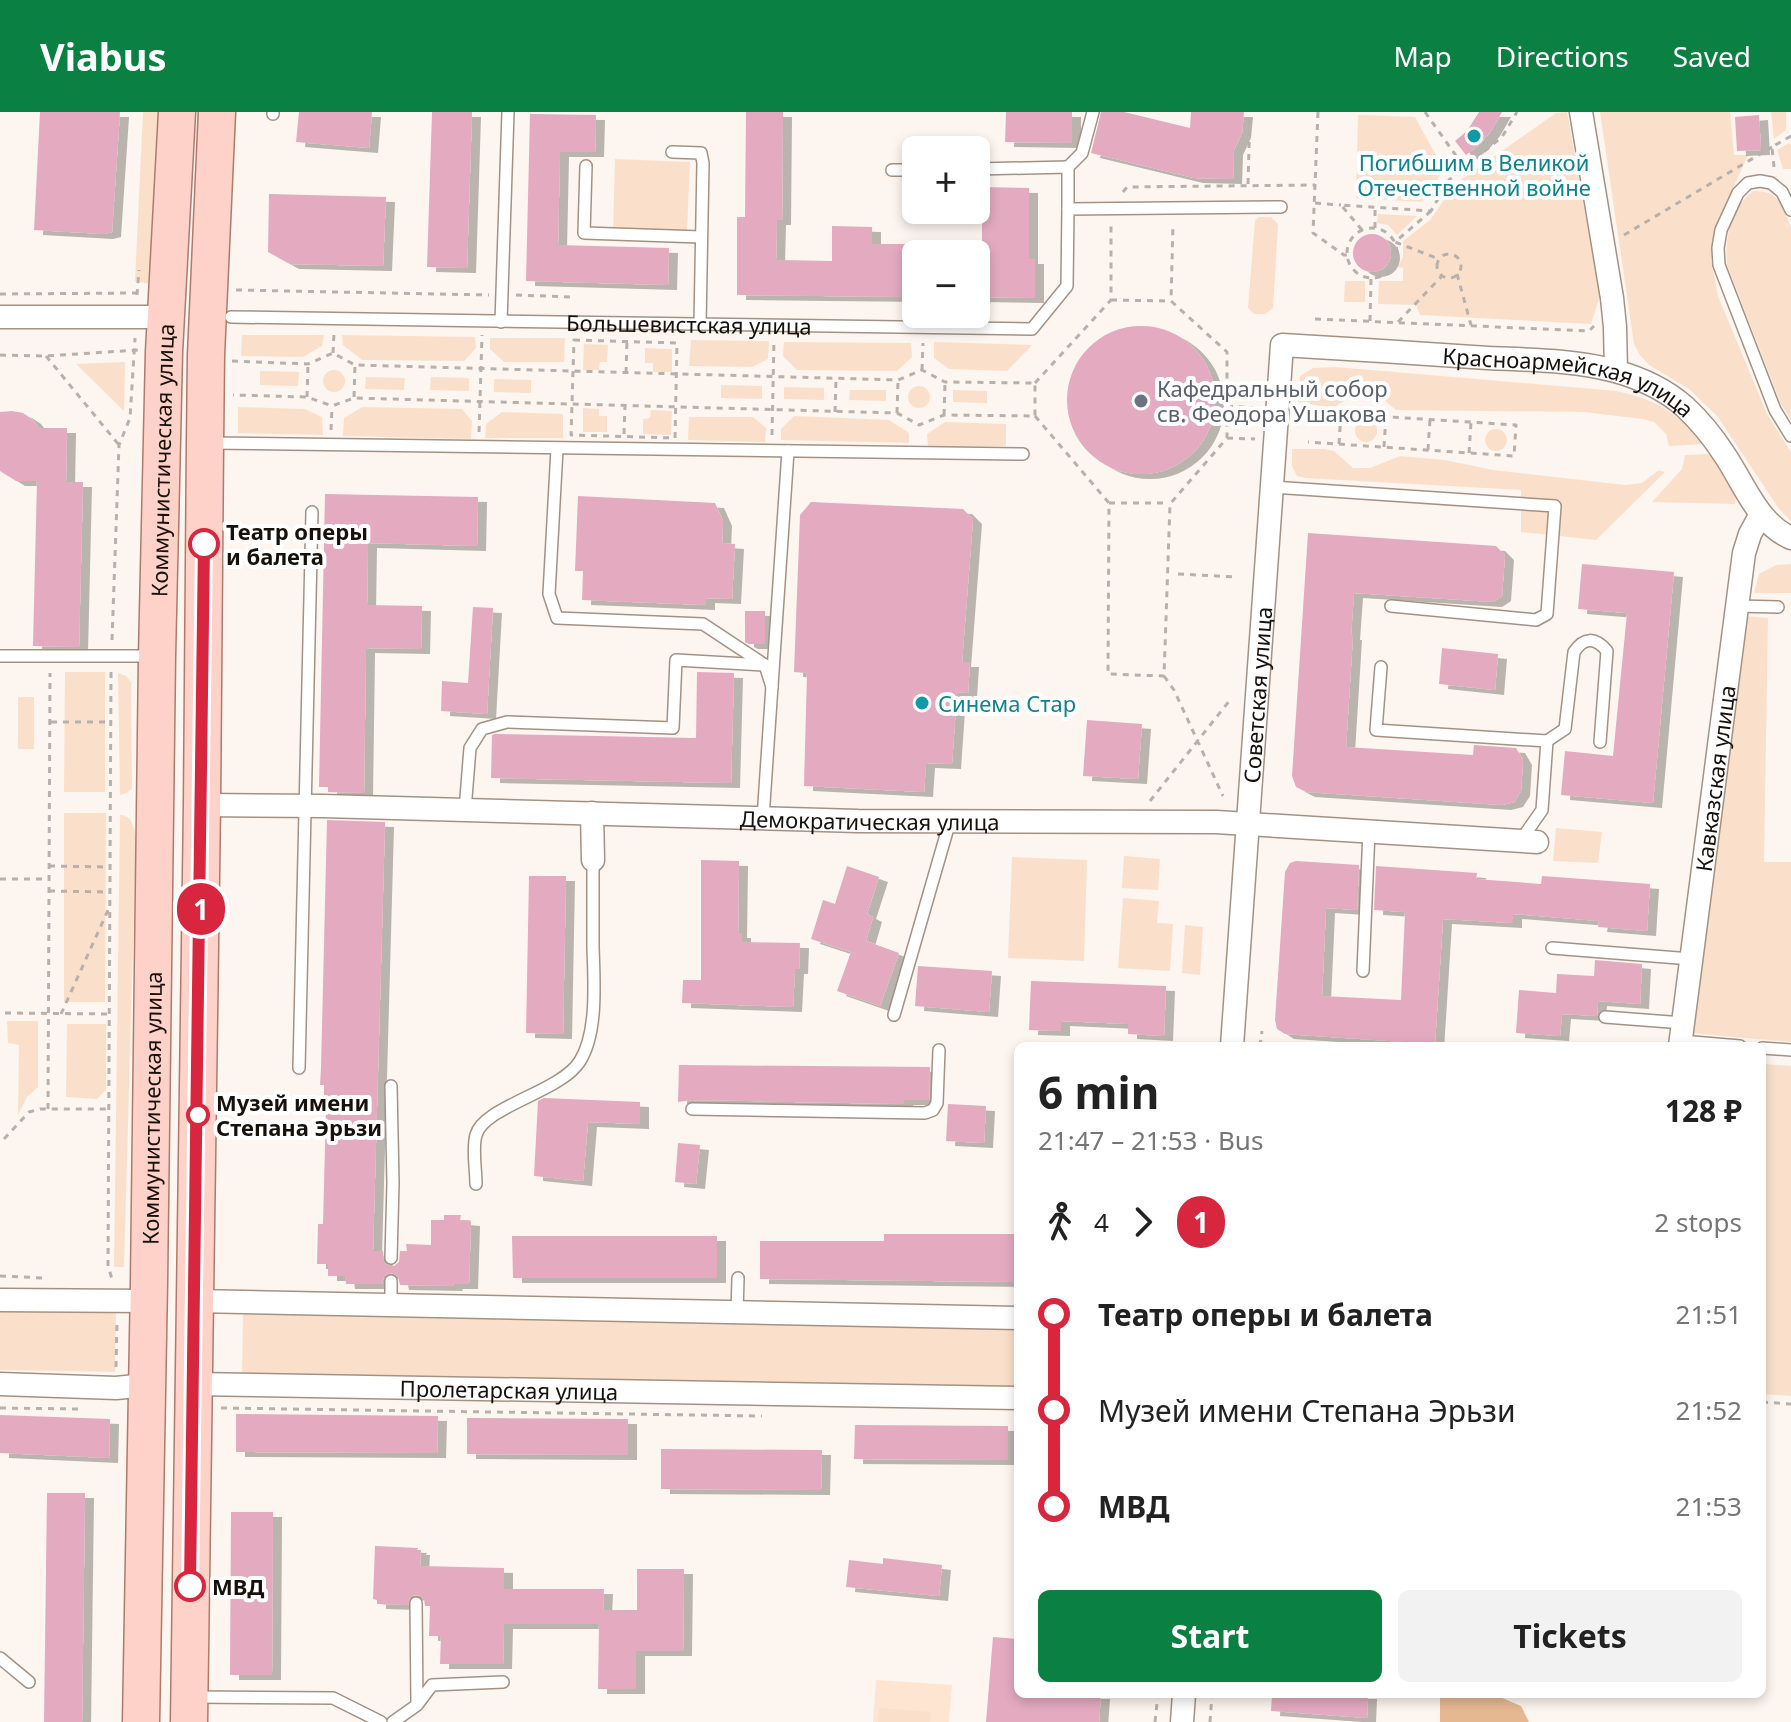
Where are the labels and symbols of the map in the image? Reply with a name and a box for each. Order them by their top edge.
marker: Погибшим в Великой Отечественной войне [1465,127,1483,145]
place label: Погибшим в Великой Отечественной войне [1357,147,1591,202]
street label: Большевистская улица [566,307,812,341]
street label: Коммунистическая улица [143,323,181,597]
street label: Красноармейская улица [1442,340,1701,423]
place label: Кафедральный собор св. Феодора Ушакова [1157,373,1388,428]
marker: Кафедральный собор св. Феодора Ушакова [1132,392,1150,410]
place label: Театр оперы и балета [226,516,368,571]
marker: Театр оперы и балета [189,529,219,559]
street label: Советская улица [1236,606,1278,784]
street label: Кавказская улица [1688,683,1742,873]
place label: Синема Стар [938,688,1076,718]
marker: Синема Стар [913,694,931,712]
street label: Демократическая улица [740,803,1000,836]
line badge: 1 [175,883,227,935]
street label: Коммунистическая улица [134,971,168,1245]
place label: Музей имени Степана Эрьзи [216,1087,382,1142]
marker: Музей имени Степана Эрьзи [187,1104,209,1126]
street label: Пролетарская улица [399,1373,618,1406]
marker: МВД [175,1571,205,1601]
place label: МВД [212,1571,264,1601]

